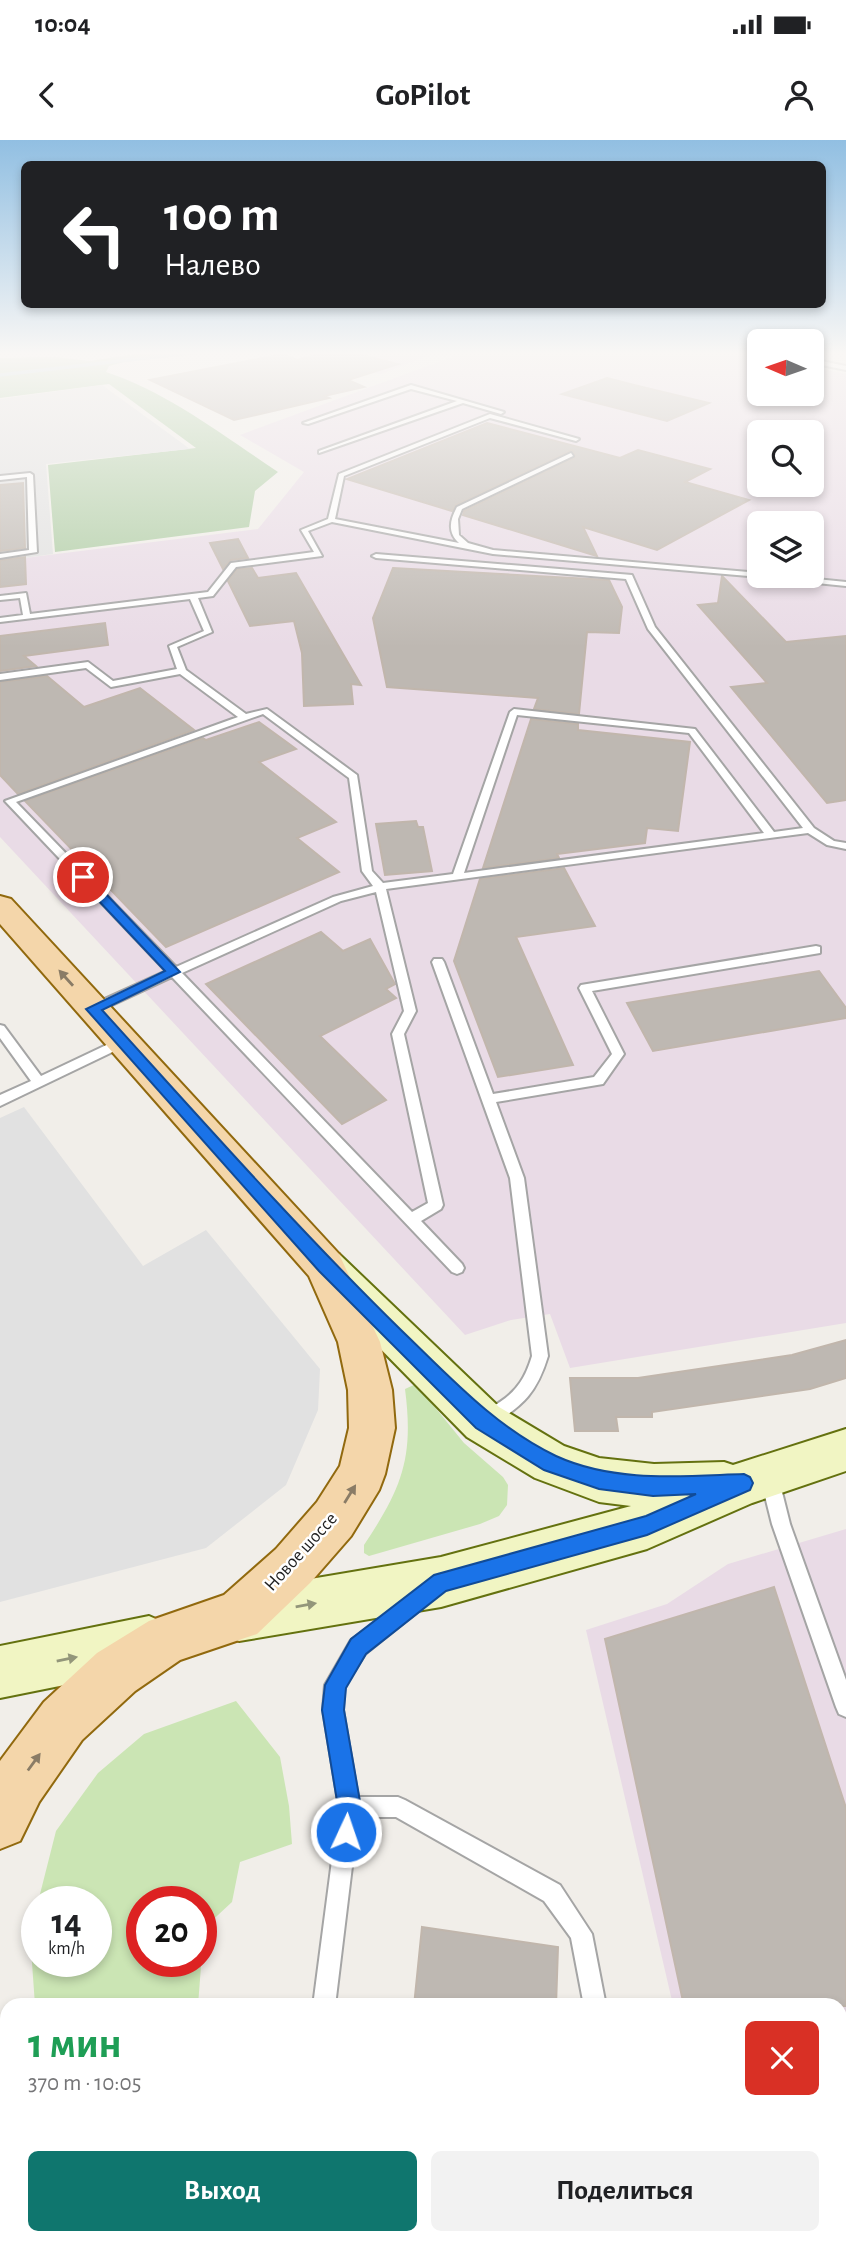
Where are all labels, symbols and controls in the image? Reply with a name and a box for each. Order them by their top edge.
text: 10:04 [35,11,90,37]
icon: back [28,76,66,114]
icon: person [780,76,818,114]
text: GoPilot [376,79,470,111]
icon: left [49,189,140,280]
text: 100 m [164,191,280,240]
text: Налево [164,249,261,281]
north arrow [747,329,824,406]
map controls [747,329,824,588]
button: search [747,420,824,497]
button: layers [747,511,824,588]
pin [53,847,113,907]
icon: arrive [64,858,102,896]
one-way arrow [59,970,74,987]
one-way arrow [344,1484,357,1503]
street label: Новое шоссе [261,1509,341,1595]
one-way arrow [295,1599,317,1610]
one-way arrow [56,1653,78,1664]
one-way arrow [26,1753,40,1771]
position arrow [309,1795,383,1869]
speed limit sign: 20 [126,1886,217,1977]
text: 14 [51,1905,82,1940]
text: km/h [48,1940,85,1958]
button: close [745,2021,819,2095]
text: 1 мин [28,2023,122,2065]
text: 370 m · 10:05 [28,2072,141,2095]
button: Выход [28,2151,417,2231]
button: Поделиться [431,2151,819,2231]

